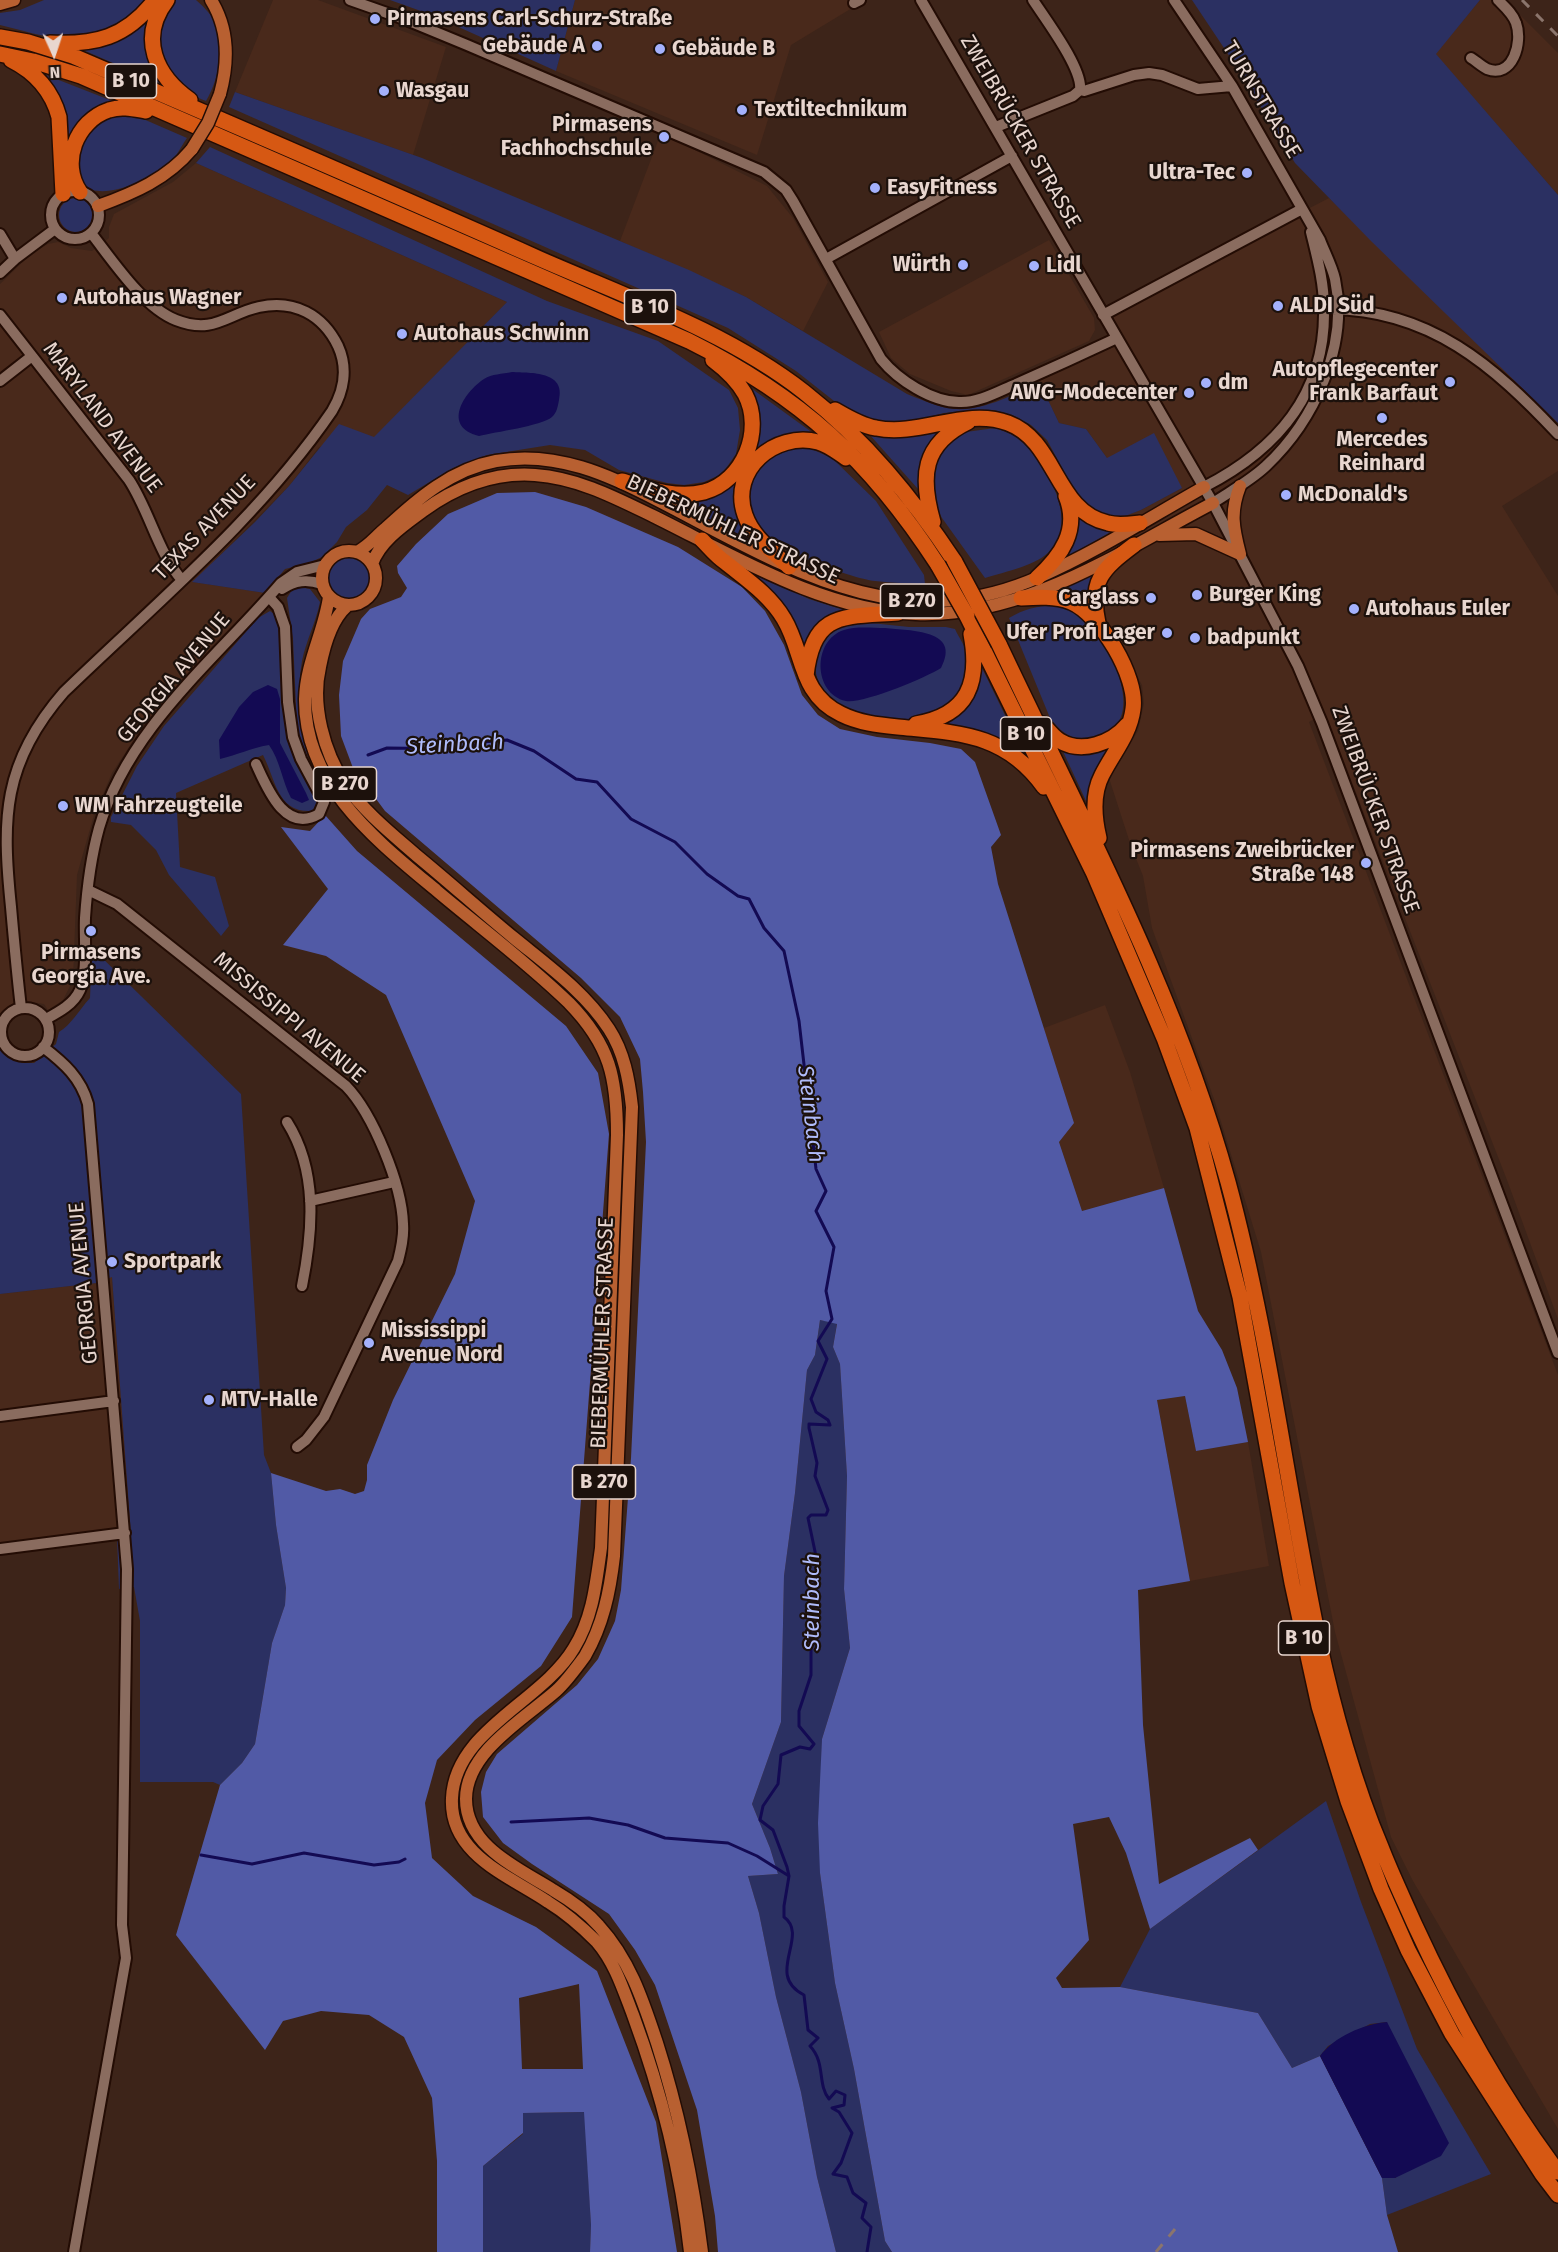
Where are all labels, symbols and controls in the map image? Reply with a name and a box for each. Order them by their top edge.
place label: Pirmasens Carl-Schurz-Straße [387,6,672,32]
marker: Pirmasens Carl-Schurz-Straße [368,12,382,26]
north arrow [24,24,84,84]
street label: ZWEIBRÜCKER STRASSE [954,31,1086,233]
place label: Gebäude A [482,33,585,59]
place label: Gebäude B [672,36,775,62]
street label: TURNSTRASSE [1216,37,1306,163]
marker: Gebäude A [590,39,604,53]
marker: Gebäude B [653,42,667,56]
text: N [49,63,61,82]
road number: B 10 [106,64,156,98]
place label: Wasgau [396,78,469,104]
marker: Wasgau [377,84,391,98]
place label: Textiltechnikum [754,97,907,123]
marker: Textiltechnikum [735,103,749,117]
place label: Pirmasens Fachhochschule [501,112,652,162]
marker: Pirmasens Fachhochschule [657,130,671,144]
place label: Ultra-Tec [1149,160,1235,186]
marker: Ultra-Tec [1240,166,1254,180]
place label: EasyFitness [887,175,997,201]
marker: EasyFitness [868,181,882,195]
place label: Würth [893,252,951,278]
place label: Lidl [1046,253,1082,279]
marker: Würth [956,258,970,272]
marker: Lidl [1027,259,1041,273]
place label: Autohaus Wagner [74,285,241,311]
road number: B 10 [624,290,676,324]
marker: Autohaus Wagner [55,291,69,305]
place label: ALDI Süd [1290,293,1375,319]
marker: ALDI Süd [1271,299,1285,313]
place label: Autohaus Schwinn [414,321,589,347]
marker: Autohaus Schwinn [395,327,409,341]
street label: MARYLAND AVENUE [37,338,167,498]
place label: Autopflegecenter Frank Barfaut [1273,357,1438,407]
place label: dm [1218,370,1248,396]
marker: Autopflegecenter Frank Barfaut [1443,375,1457,389]
marker: dm [1199,376,1213,390]
place label: AWG-Modecenter [1011,380,1177,406]
marker: AWG-Modecenter [1182,386,1196,400]
marker: Mercedes Reinhard [1375,411,1389,425]
place label: Mercedes Reinhard [1336,427,1428,477]
street label: TEXAS AVENUE [148,470,262,586]
street label: BIEBERMÜHLER STRASSE [623,470,843,590]
place label: McDonald's [1298,482,1408,508]
marker: McDonald's [1279,488,1293,502]
place label: Burger King [1209,582,1321,608]
road number: B 270 [880,584,944,618]
place label: Carglass [1058,585,1139,611]
marker: Burger King [1190,588,1204,602]
marker: Carglass [1144,591,1158,605]
place label: Autohaus Euler [1366,596,1510,622]
marker: Autohaus Euler [1347,602,1361,616]
street label: GEORGIA AVENUE [112,608,236,748]
place label: Ufer Profi Lager [1006,620,1155,646]
place label: badpunkt [1207,625,1300,651]
marker: Ufer Profi Lager [1160,626,1174,640]
marker: badpunkt [1188,631,1202,645]
street label: ZWEIBRÜCKER STRASSE [1326,703,1424,917]
road number: B 10 [1000,717,1052,751]
water label: Steinbach [405,729,505,761]
road number: B 270 [314,767,376,801]
place label: WM Fahrzeugteile [75,793,243,819]
marker: WM Fahrzeugteile [56,799,70,813]
place label: Pirmasens Zweibrücker Straße 148 [1130,838,1354,888]
marker: Pirmasens Zweibrücker Straße 148 [1359,856,1373,870]
marker: Pirmasens Georgia Ave. [84,924,98,938]
place label: Pirmasens Georgia Ave. [32,940,150,990]
street label: MISSISSIPPI AVENUE [208,947,370,1089]
water label: Steinbach [791,1064,829,1164]
street label: GEORGIA AVENUE [64,1201,104,1365]
street label: BIEBERMÜHLER STRASSE [586,1217,620,1449]
place label: Sportpark [124,1249,221,1275]
marker: Sportpark [105,1255,119,1269]
place label: Mississippi Avenue Nord [381,1318,503,1368]
marker: Mississippi Avenue Nord [362,1336,376,1350]
place label: MTV-Halle [221,1387,318,1413]
marker: MTV-Halle [202,1393,216,1407]
road number: B 270 [572,1465,636,1499]
water label: Steinbach [800,1553,826,1651]
road number: B 10 [1278,1621,1330,1655]

